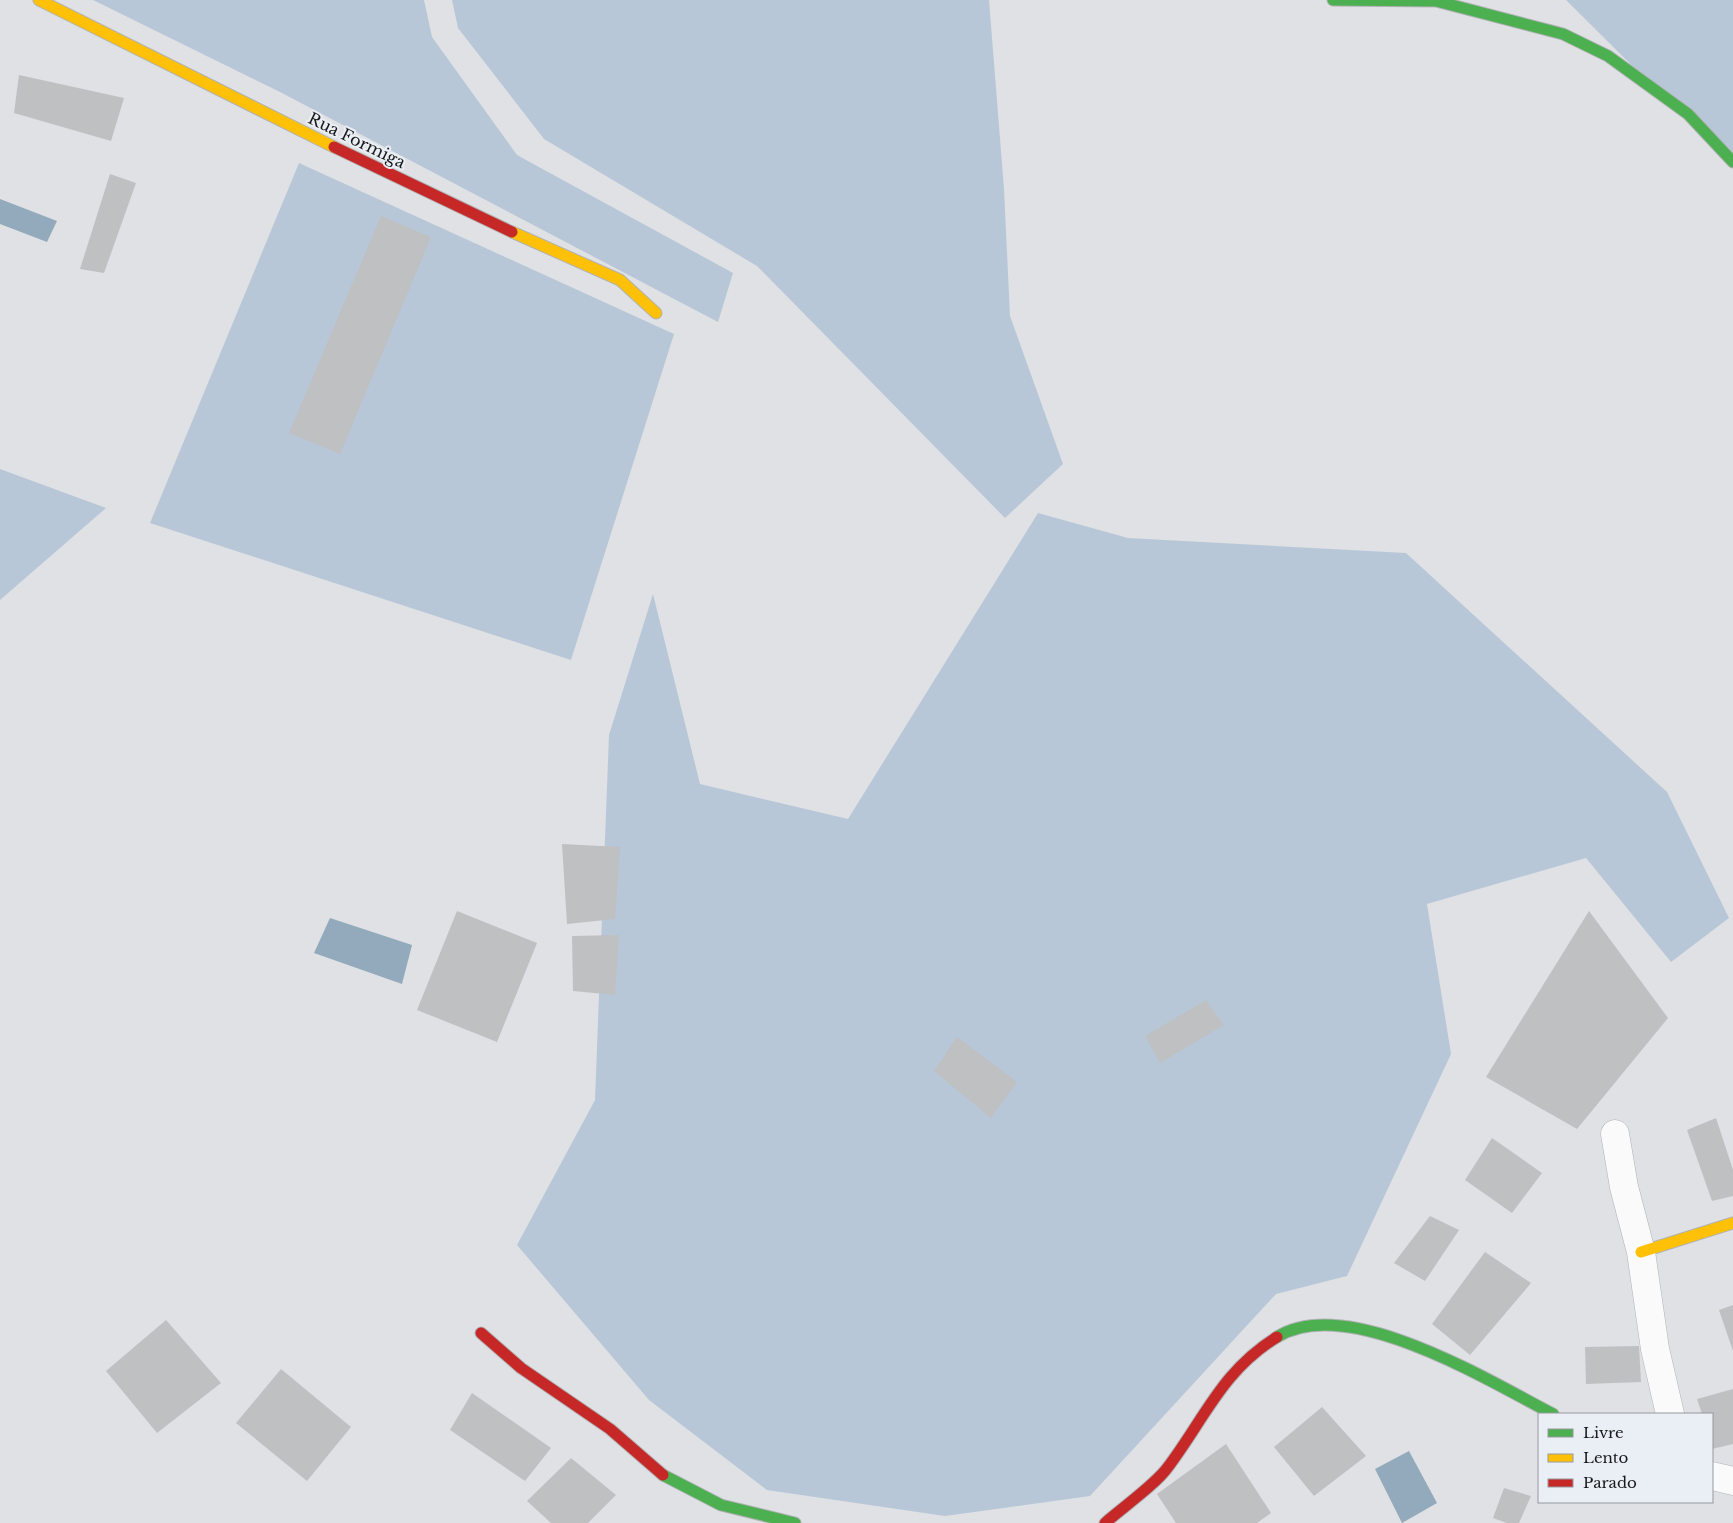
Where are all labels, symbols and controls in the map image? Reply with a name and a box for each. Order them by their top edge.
street label: Rua Formiga [305,108,409,172]
legend [1538,1413,1713,1503]
text: Livre [1583,1423,1624,1442]
text: Lento [1583,1448,1629,1467]
text: Parado [1583,1473,1637,1492]

